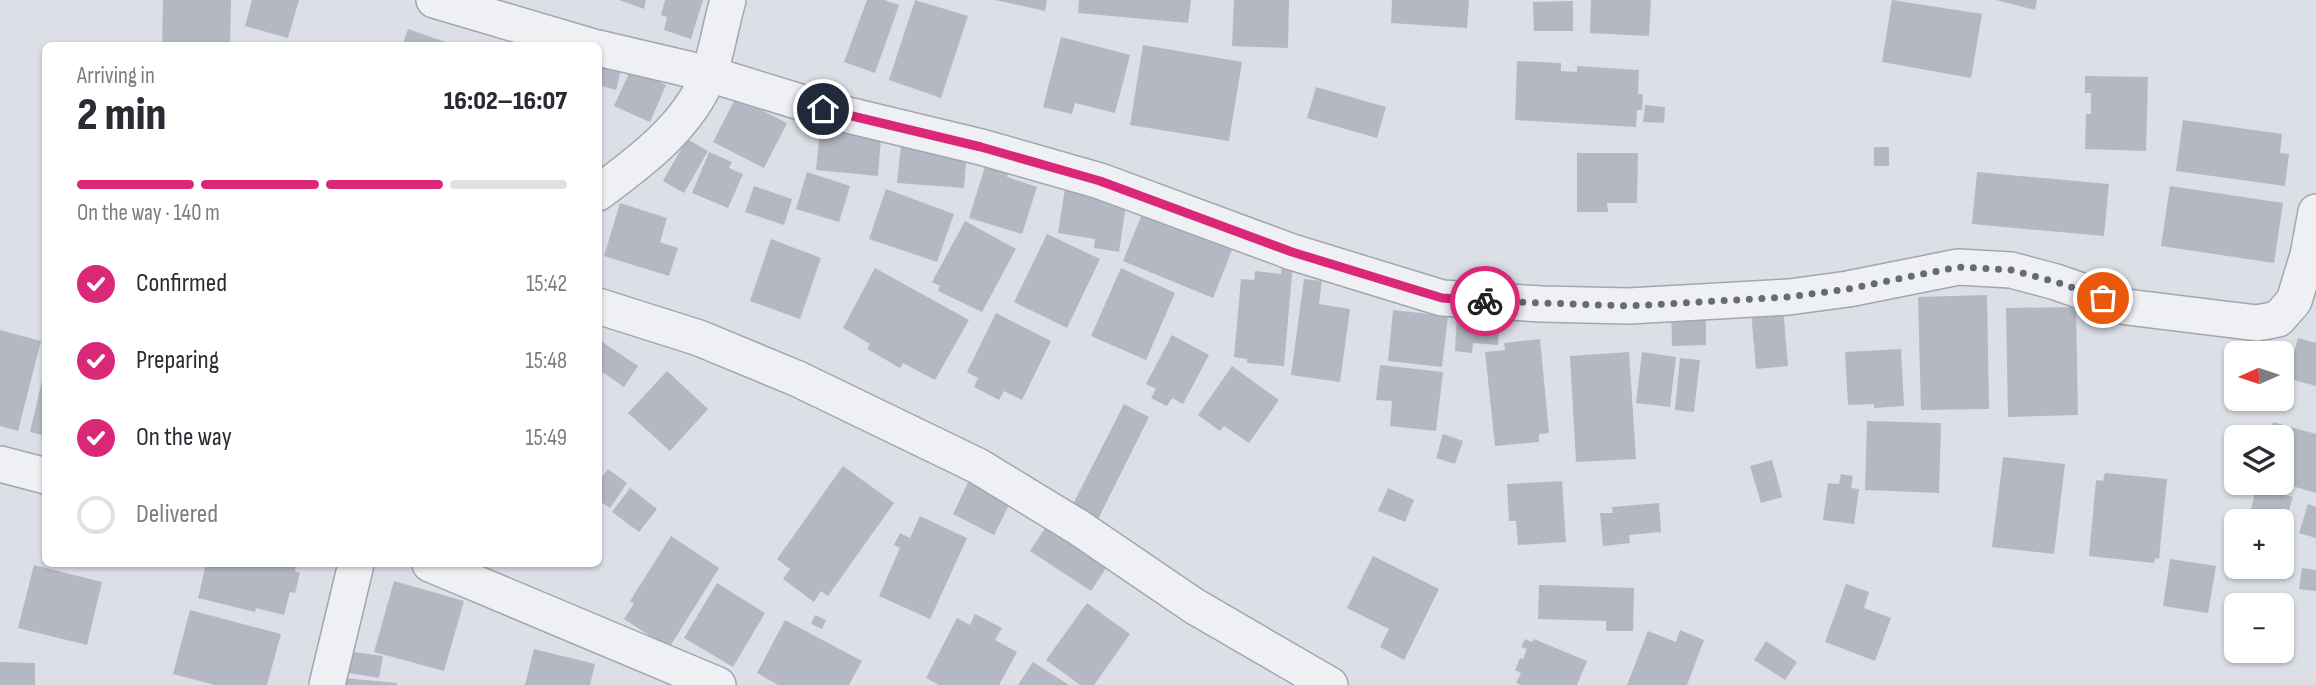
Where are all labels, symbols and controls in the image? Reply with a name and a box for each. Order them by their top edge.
text: Arriving in [77,62,155,90]
pin [793,79,853,139]
text: 16:02–16:07 [444,86,567,117]
text: 2 min [77,88,166,143]
icon: home [804,90,842,128]
text: On the way · 140 m [77,199,220,227]
icon: check [77,265,115,303]
courier [1450,266,1520,336]
text: Confirmed [136,268,227,299]
pin [2073,268,2133,328]
text: 15:42 [526,270,567,298]
icon: bag [2084,279,2122,317]
icon: bike [1466,282,1504,320]
north arrow [2224,341,2294,411]
map controls [2224,341,2294,663]
icon: check [77,342,115,380]
text: Preparing [136,345,219,376]
text: 15:48 [526,347,567,375]
icon: check [77,419,115,457]
text: On the way [136,422,232,453]
text: 15:49 [526,424,567,452]
button: layers [2224,425,2294,495]
text: Delivered [136,499,218,530]
button: + [2224,509,2294,579]
button: − [2224,593,2294,663]

